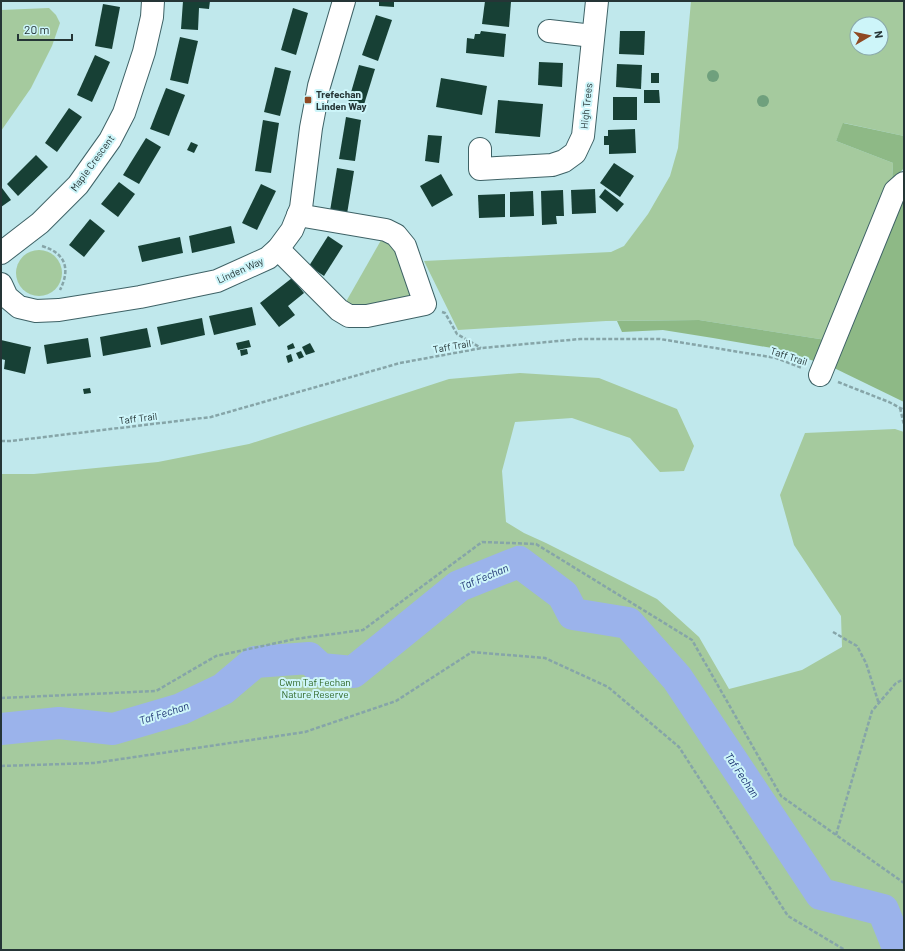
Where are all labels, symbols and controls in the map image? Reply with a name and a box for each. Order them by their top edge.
scale bar [18,16,72,42]
north arrow [849,16,889,56]
text: 20 m [24,22,50,36]
text: N [872,30,886,39]
street label: High Trees [578,82,594,129]
place label: Trefechan Linden Way [316,88,367,112]
marker: Trefechan Linden Way [303,95,313,105]
street label: Maple Crescent [68,132,117,193]
street label: Linden Way [215,254,265,286]
street label: Taff Trail [432,337,472,355]
street label: Taff Trail [769,344,809,368]
street label: Taff Trail [118,410,158,426]
water label: Taf Fechan [458,560,510,593]
park label: Cwm Taf Fechan Nature Reserve [279,676,351,700]
water label: Taf Fechan [137,698,191,727]
water label: Taf Fechan [723,750,762,800]

